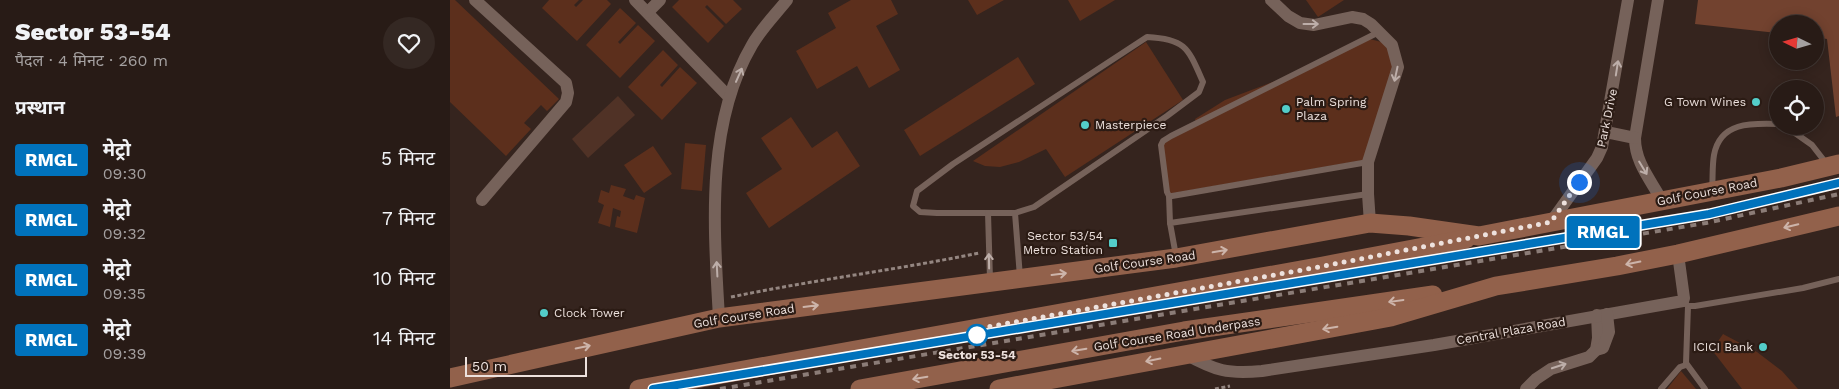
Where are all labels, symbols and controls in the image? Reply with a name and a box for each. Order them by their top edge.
north arrow [1769,15,1824,70]
map controls [1769,15,1824,135]
button: heart [383,17,435,69]
text: Sector 53-54 [15,18,171,46]
one-way arrow [1302,19,1319,29]
text: पैदल · 4 मिनट · 260 m [15,51,168,70]
one-way arrow [1612,61,1622,77]
one-way arrow [1391,66,1400,82]
one-way arrow [734,68,744,83]
button: locate [1769,80,1824,135]
street label: Park Drive [1594,87,1620,149]
place label: Palm Spring Plaza [1296,95,1367,123]
place label: G Town Wines [1664,95,1746,109]
text: प्रस्थान [15,96,65,119]
marker: G Town Wines [1750,96,1762,108]
marker: Palm Spring Plaza [1280,103,1292,115]
place label: Masterpiece [1095,118,1167,132]
marker: Masterpiece [1079,119,1091,131]
text: मेट्रो [103,138,131,161]
text: 5 मिनट [381,147,435,170]
text: RMGL [25,149,78,170]
one-way arrow [1638,160,1648,174]
text: 09:30 [103,164,146,183]
your location [1567,170,1592,195]
street label: Golf Course Road [1656,175,1758,209]
text: मेट्रो [103,198,131,221]
text: 7 मिनट [382,207,435,230]
text: RMGL [25,209,78,230]
line badge: RMGL [1568,216,1638,248]
text: RMGL [1577,221,1629,242]
one-way arrow [1784,222,1800,231]
text: 09:32 [103,224,146,243]
place label: Sector 53/54 Metro Station [1023,229,1103,257]
marker: Sector 53/54 Metro Station [1107,237,1119,249]
one-way arrow [1212,245,1228,255]
street label: Golf Course Road [1094,248,1196,276]
one-way arrow [984,254,994,270]
text: मेट्रो [103,258,131,281]
one-way arrow [1626,259,1642,268]
one-way arrow [712,262,721,278]
text: 10 मिनट [373,267,435,290]
text: RMGL [25,269,78,290]
one-way arrow [1051,269,1067,279]
text: 09:35 [103,284,146,303]
one-way arrow [1388,296,1404,306]
street label: Golf Course Road [693,301,795,331]
one-way arrow [803,301,819,311]
place label: Clock Tower [554,306,625,320]
marker: Clock Tower [538,307,550,319]
street label: Golf Course Road Underpass [1093,314,1261,354]
street label: Central Plaza Road [1455,315,1567,347]
text: मेट्रो [103,318,131,341]
marker: Sector 53-54 [966,324,988,346]
one-way arrow [1322,324,1338,334]
text: 14 मिनट [373,327,435,350]
text: RMGL [25,329,78,350]
place label: ICICI Bank [1693,340,1753,354]
marker: ICICI Bank [1757,341,1769,353]
one-way arrow [574,342,590,351]
text: 09:39 [103,344,146,363]
one-way arrow [1072,345,1088,355]
place label: Sector 53-54 [938,348,1016,362]
scale bar [465,354,588,377]
one-way arrow [1145,356,1161,365]
text: 50 m [472,358,507,374]
one-way arrow [1551,361,1567,371]
one-way arrow [912,374,928,384]

